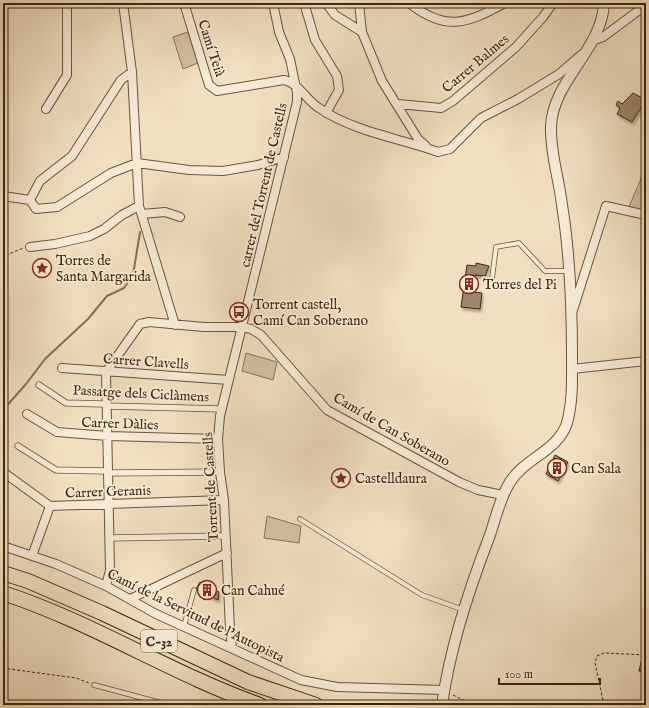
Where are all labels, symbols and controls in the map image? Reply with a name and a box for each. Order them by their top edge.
street label: Camí Teià [193,18,229,80]
street label: Carrer Balmes [438,30,513,97]
street label: carrer del Torrent de Castells [236,101,292,269]
place label: Torres de Santa Margarida [56,252,152,286]
place icon: Torres de Santa Margarida [31,257,53,279]
building icon: Torres del Pi [458,273,480,295]
place label: Torres del Pi [483,276,557,294]
place label: Torrent castell, Camí Can Soberano [253,296,369,330]
bus stop icon: Torrent castell, Camí Can Soberano [228,301,250,323]
street label: Carrer Clavells [102,350,189,374]
street label: Passatge dels Ciclàmens [72,381,210,407]
street label: Camí de Can Soberano [330,389,454,471]
street label: Carrer Dàlies [81,414,159,434]
street label: Torrent de Castells [199,431,223,542]
building icon: Can Sala [546,457,568,479]
place label: Can Sala [571,460,622,478]
place icon: Castelldaura [330,467,352,489]
place label: Castelldaura [355,470,428,488]
street label: Carrer Geranis [65,482,151,502]
street label: Camí de la Servitud de l'Autopista [104,565,288,667]
building icon: Can Cahué [196,579,218,601]
place label: Can Cahué [221,582,285,600]
road number: C-32 [141,630,177,652]
scale bar [499,660,600,686]
text: 100 m [505,667,533,682]

